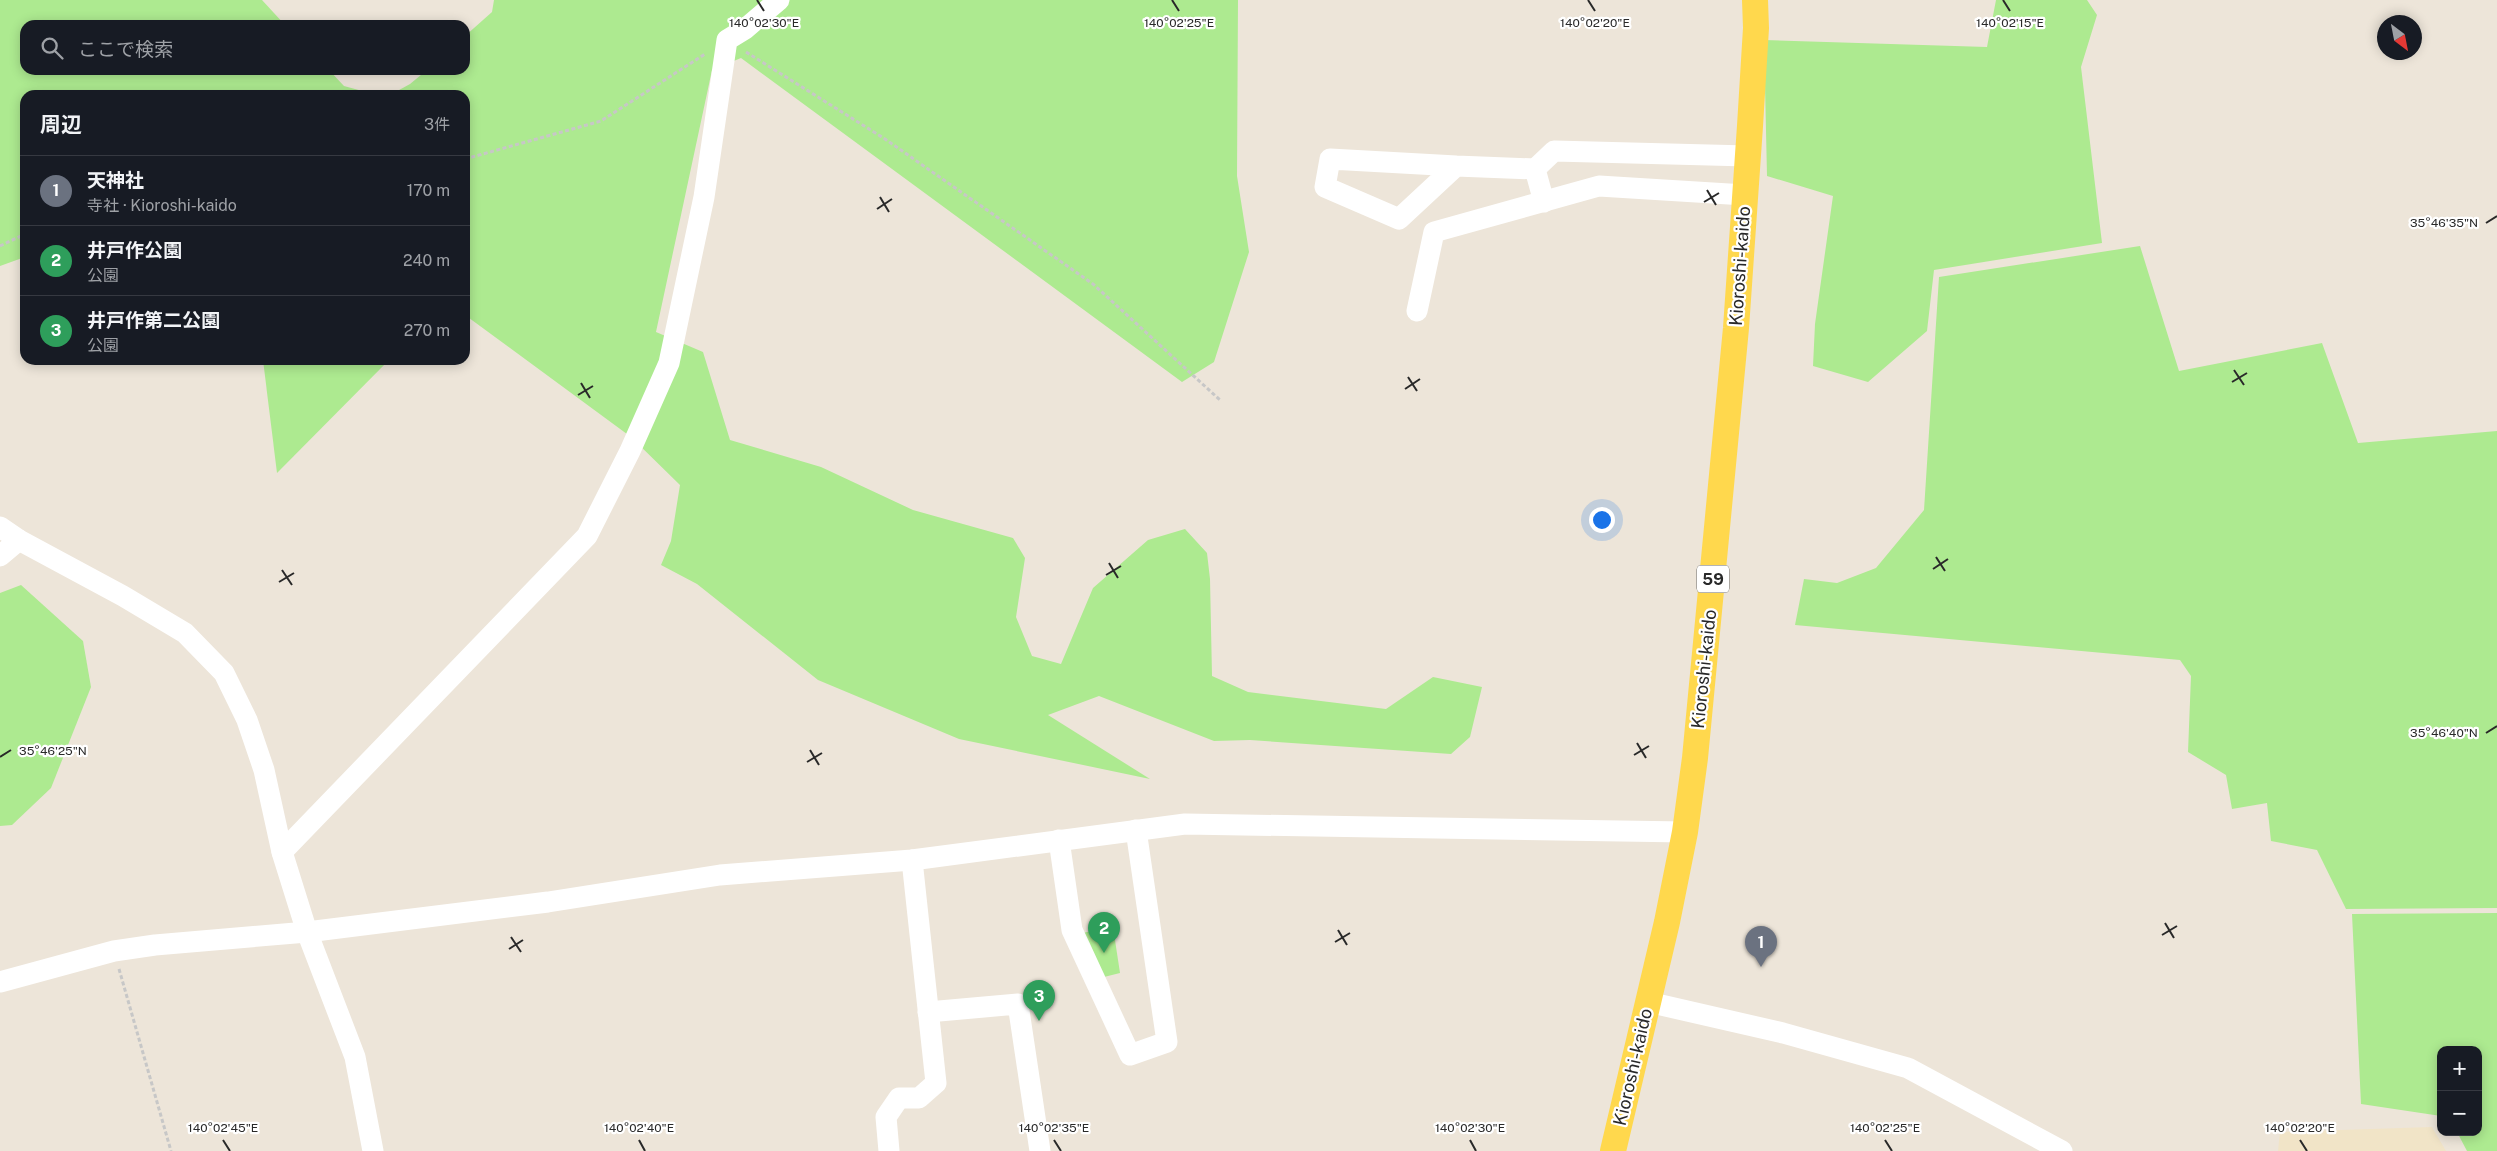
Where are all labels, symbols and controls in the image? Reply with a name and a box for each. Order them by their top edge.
north arrow [2377,15,2422,60]
text: 140°02'30"E [729,16,799,30]
text: 140°02'25"E [1144,16,1214,30]
text: 140°02'20"E [1560,16,1630,30]
text: 140°02'15"E [1976,16,2044,30]
search box [20,20,470,75]
icon: search [38,34,66,62]
text: ここで検索 [78,38,173,60]
text: 周辺 [40,112,82,137]
text: 3件 [424,115,450,134]
text: 天神社 [87,169,144,191]
text: 1 [53,181,59,200]
text: 170 m [407,181,450,200]
text: 寺社 · Kioroshi-kaido [87,196,237,215]
street label: Kioroshi-kaido [1725,205,1754,326]
text: 35°46'35"N [2410,216,2478,230]
text: 井戸作公園 [87,239,182,261]
text: 2 [51,251,61,270]
text: 240 m [403,251,450,270]
text: 公園 [87,266,119,285]
text: 井戸作第二公園 [87,309,220,331]
text: 3 [51,321,61,340]
text: 270 m [404,321,450,340]
text: 公園 [87,336,119,355]
your location [1589,507,1615,533]
road number: 59 [1697,566,1729,592]
street label: Kioroshi-kaido [1687,608,1720,730]
text: 35°46'40"N [2410,726,2478,740]
text: 35°46'25"N [19,744,87,758]
pin: 2 [1088,912,1120,953]
pin: 1 [1745,926,1777,967]
pin: 3 [1023,980,1055,1021]
street label: Kioroshi-kaido [1609,1006,1656,1128]
map controls [2437,1046,2482,1136]
button: + [2437,1046,2482,1091]
button: − [2437,1091,2482,1136]
text: 140°02'45"E [188,1121,258,1135]
text: 140°02'40"E [604,1121,674,1135]
text: 140°02'35"E [1019,1121,1089,1135]
text: 140°02'30"E [1435,1121,1505,1135]
text: 140°02'25"E [1850,1121,1920,1135]
text: 140°02'20"E [2265,1121,2335,1135]

